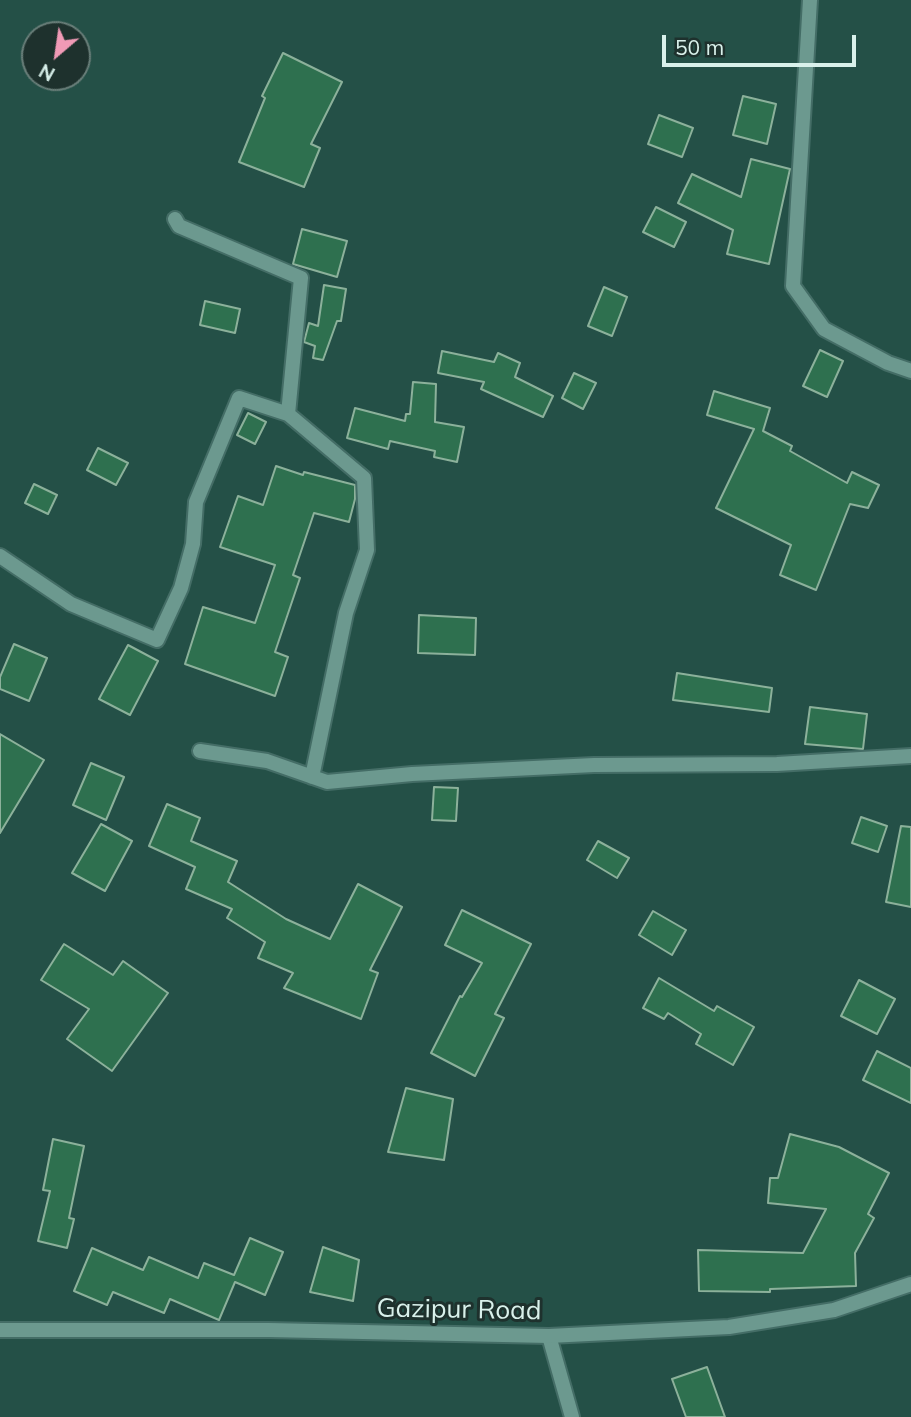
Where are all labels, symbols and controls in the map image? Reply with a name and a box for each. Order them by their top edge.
north arrow [21,21,91,91]
scale bar [666,21,860,65]
text: 50 m [675,34,724,60]
text: N [35,59,59,87]
street label: Gazipur Road [376,1293,542,1327]

